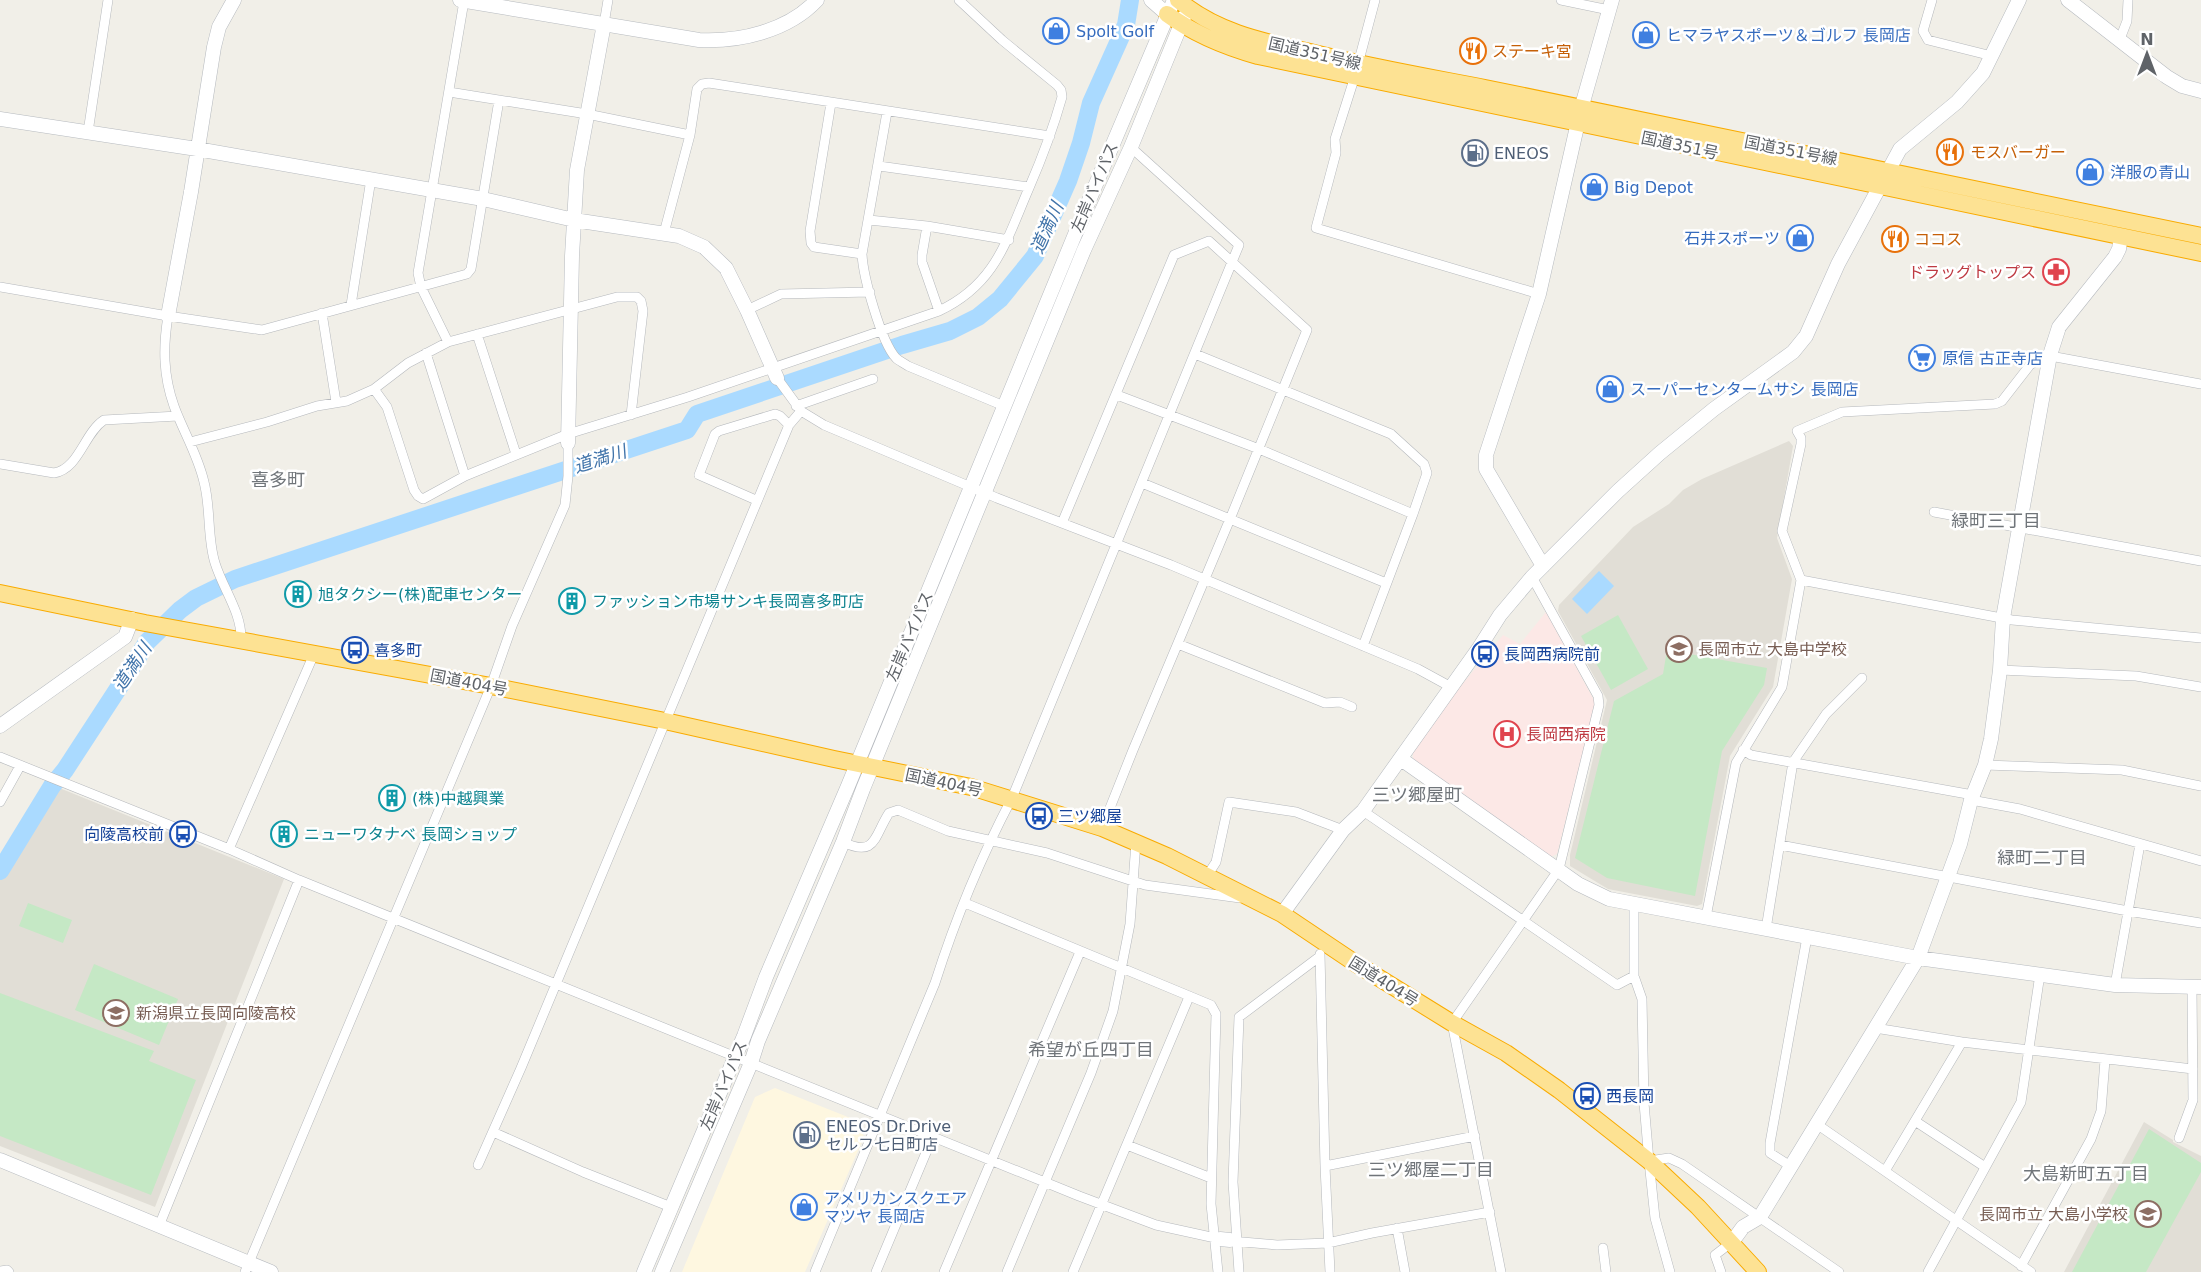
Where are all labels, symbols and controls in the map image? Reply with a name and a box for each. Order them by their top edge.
shop icon: Spolt Golf [1041,16,1071,46]
shop icon: ヒマラヤスポーツ＆ゴルフ 長岡店 [1631,20,1661,50]
place label: Spolt Golf [1076,22,1155,41]
north arrow [2117,24,2177,84]
place label: ヒマラヤスポーツ＆ゴルフ 長岡店 [1666,26,1911,45]
text: N [2140,30,2154,49]
street label: 国道351号線 [1267,34,1363,73]
restaurant icon: ステーキ宮 [1458,36,1488,66]
place label: ステーキ宮 [1492,42,1572,61]
street label: 国道351号 [1640,128,1720,163]
street label: 国道351号線 [1743,132,1839,169]
restaurant icon: モスバーガー [1935,137,1965,167]
fuel station icon: ENEOS [1460,138,1490,168]
street label: 左岸バイパス [1067,139,1122,235]
place label: モスバーガー [1970,143,2066,162]
place label: ENEOS [1494,144,1549,163]
shop icon: 洋服の青山 [2075,157,2105,187]
place label: 洋服の青山 [2110,163,2190,182]
shop icon: Big Depot [1579,172,1609,202]
place label: Big Depot [1614,178,1693,197]
water label: 道満川 [1026,197,1068,257]
shop icon: 石井スポーツ [1785,223,1815,253]
restaurant icon: ココス [1880,224,1910,254]
place label: 石井スポーツ [1684,229,1780,248]
place label: ココス [1914,230,1962,249]
pharmacy icon: ドラッグトップス [2041,257,2071,287]
place label: ドラッグトップス [1908,263,2036,282]
supermarket icon: 原信 古正寺店 [1907,343,1937,373]
place label: 原信 古正寺店 [1942,349,2043,368]
shop icon: スーパーセンタームサシ 長岡店 [1595,374,1625,404]
place label: スーパーセンタームサシ 長岡店 [1630,380,1858,399]
water label: 道満川 [571,440,631,477]
district label: 喜多町 [251,469,305,490]
district label: 緑町三丁目 [1951,510,2041,531]
building icon: 旭タクシー(株)配車センター [283,579,313,609]
place label: 旭タクシー(株)配車センター [318,585,523,604]
building icon: ファッション市場サンキ長岡喜多町店 [557,586,587,616]
street label: 左岸バイパス [882,588,937,684]
place label: ファッション市場サンキ長岡喜多町店 [592,592,864,611]
school or university icon: 長岡市立 大島中学校 [1664,634,1694,664]
bus stop icon: 喜多町 [340,635,370,665]
water label: 道満川 [108,637,157,695]
bus stop icon: 長岡西病院前 [1470,639,1500,669]
place label: 長岡市立 大島中学校 [1698,640,1847,659]
place label: 喜多町 [374,641,422,660]
place label: 長岡西病院前 [1504,645,1600,664]
street label: 国道404号 [429,666,509,699]
hospital icon: 長岡西病院 [1492,719,1522,749]
place label: 長岡西病院 [1526,725,1606,744]
street label: 国道404号 [904,765,984,800]
building icon: (株)中越興業 [377,783,407,813]
district label: 三ツ郷屋町 [1372,784,1462,805]
place label: (株)中越興業 [412,789,505,808]
bus stop icon: 三ツ郷屋 [1024,801,1054,831]
place label: 三ツ郷屋 [1058,807,1122,826]
bus stop icon: 向陵高校前 [168,819,198,849]
building icon: ニューワタナベ 長岡ショップ [269,819,299,849]
place label: 向陵高校前 [84,825,164,844]
place label: ニューワタナベ 長岡ショップ [304,825,517,844]
district label: 緑町二丁目 [1997,847,2087,868]
street label: 国道404号 [1345,953,1422,1010]
school or university icon: 新潟県立長岡向陵高校 [101,998,131,1028]
place label: 新潟県立長岡向陵高校 [136,1004,296,1023]
street label: 左岸バイパス [696,1037,751,1133]
district label: 希望が丘四丁目 [1028,1039,1154,1060]
bus stop icon: 西長岡 [1572,1081,1602,1111]
place label: 西長岡 [1606,1087,1654,1106]
place label: ENEOS Dr.Drive セルフ七日町店 [826,1117,951,1154]
fuel station icon: ENEOS Dr.Drive セルフ七日町店 [792,1120,822,1150]
district label: 三ツ郷屋二丁目 [1368,1159,1494,1180]
district label: 大島新町五丁目 [2023,1163,2149,1184]
place label: アメリカンスクエア マツヤ 長岡店 [824,1189,967,1226]
shop icon: アメリカンスクエア マツヤ 長岡店 [789,1192,819,1222]
school or university icon: 長岡市立 大島小学校 [2133,1199,2163,1229]
place label: 長岡市立 大島小学校 [1979,1205,2128,1224]

